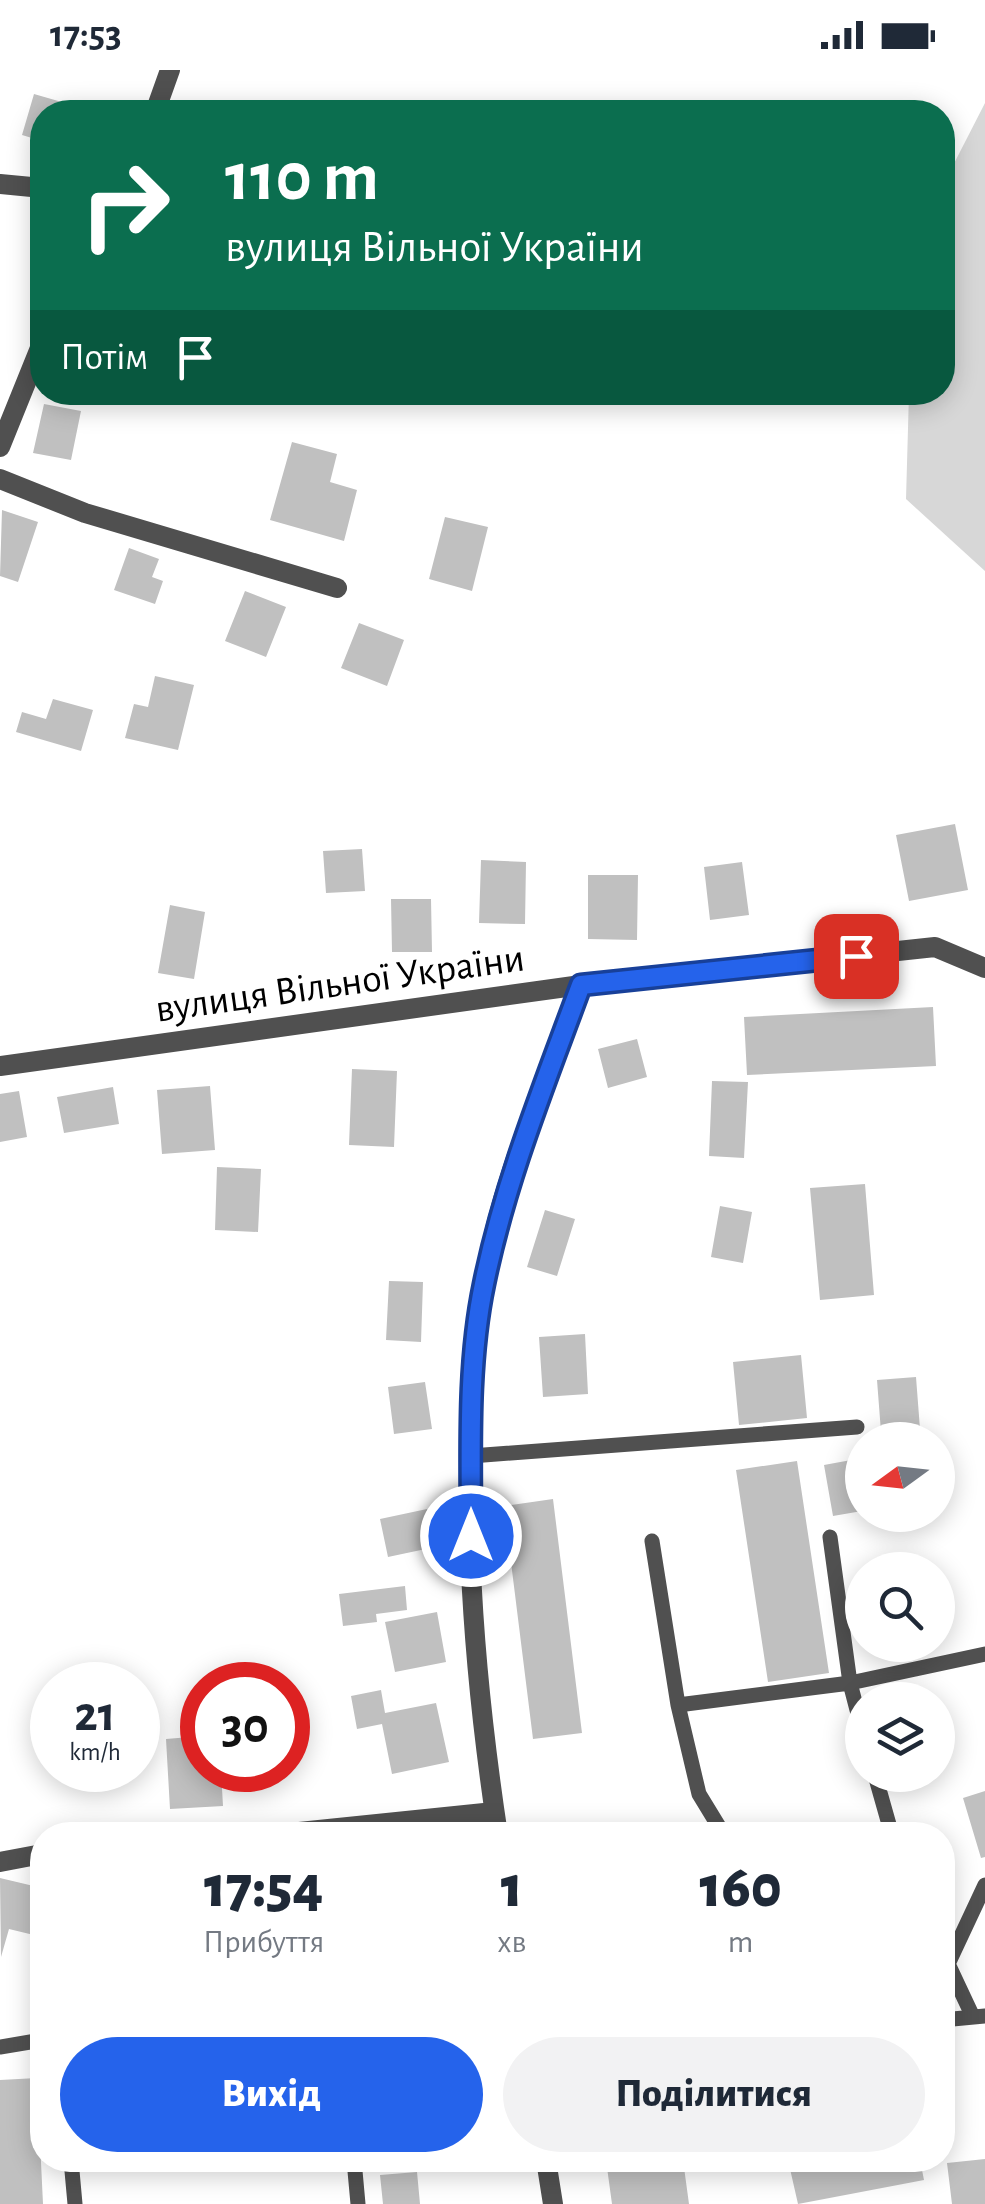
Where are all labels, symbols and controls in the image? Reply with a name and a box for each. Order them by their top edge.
text: 17:53 [50,16,122,54]
icon: right [60,140,190,270]
text: 110 m [225,143,379,213]
text: вулиця Вільної України [225,225,644,270]
icon: arrive [168,330,223,385]
text: Потім [60,339,148,377]
pin [814,914,899,999]
icon: arrive [829,929,884,984]
street label: вулиця Вільної України [153,938,527,1030]
north arrow [845,1422,955,1532]
map controls [845,1422,955,1792]
position arrow [419,1484,523,1588]
button: search [845,1552,955,1662]
speed limit sign: 30 [180,1662,310,1792]
button: layers [845,1682,955,1792]
text: 21 [74,1690,116,1740]
text: km/h [69,1740,121,1765]
text: 17:54 [204,1858,323,1918]
text: 1 [501,1858,523,1918]
text: 160 [699,1858,782,1918]
text: Прибуття [203,1926,324,1958]
text: хв [497,1926,526,1958]
text: m [728,1926,753,1958]
button: Вихід [60,2037,483,2152]
button: Поділитися [503,2037,925,2152]

